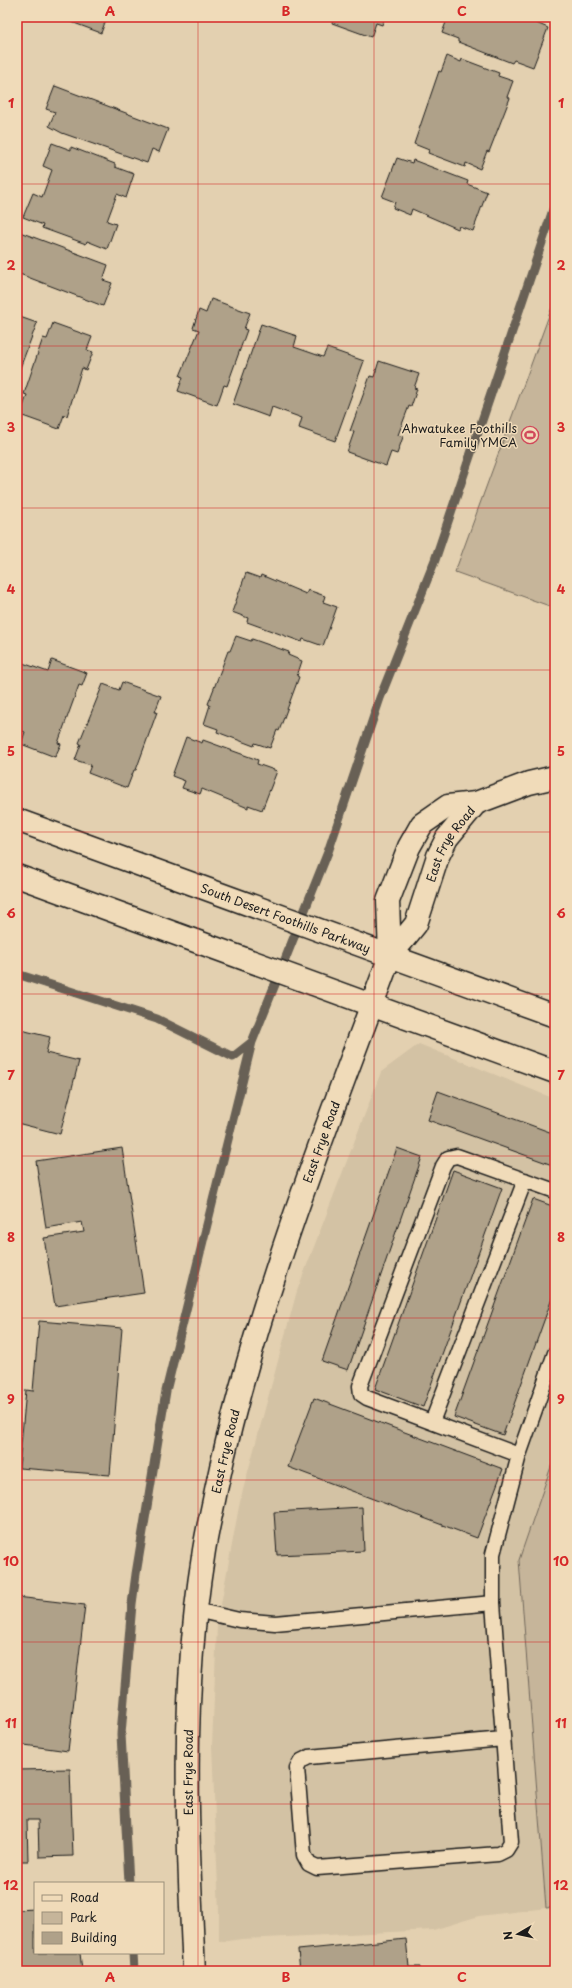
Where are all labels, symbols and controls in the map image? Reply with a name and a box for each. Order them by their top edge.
text: A [105,1,115,20]
text: B [282,1,291,20]
text: C [457,1,467,20]
text: 1 [8,93,14,112]
text: 1 [558,93,564,112]
text: 2 [6,255,16,274]
text: 2 [556,255,566,274]
text: 3 [7,417,16,436]
text: 3 [557,417,566,436]
place label: Ahwatukee Foothills Family YMCA [402,419,518,451]
sports icon: Ahwatukee Foothills Family YMCA [520,425,540,445]
text: 4 [7,579,16,598]
text: 4 [557,579,566,598]
text: 5 [7,741,15,760]
text: 5 [557,741,565,760]
street label: East Frye Road [421,802,479,884]
street label: South Desert Foothills Parkway [198,879,373,957]
text: 6 [6,903,16,922]
text: 6 [556,903,566,922]
text: 7 [7,1065,15,1084]
text: 7 [557,1065,565,1084]
street label: East Frye Road [298,1098,344,1185]
text: 8 [7,1227,15,1246]
text: 8 [557,1227,565,1246]
text: 9 [7,1389,15,1408]
text: 9 [557,1389,565,1408]
street label: East Frye Road [207,1407,244,1495]
text: 10 [3,1551,19,1570]
text: 10 [553,1551,569,1570]
text: 11 [5,1713,17,1732]
text: 11 [555,1713,567,1732]
street label: East Frye Road [179,1729,197,1815]
text: 12 [3,1875,19,1894]
text: 12 [553,1875,569,1894]
legend [34,1882,164,1954]
text: Road [70,1888,99,1906]
text: Park [70,1908,97,1926]
north arrow [498,1914,538,1954]
text: Building [70,1928,117,1946]
text: N [499,1930,517,1941]
text: A [105,1967,115,1986]
text: B [282,1967,291,1986]
text: C [457,1967,467,1986]

